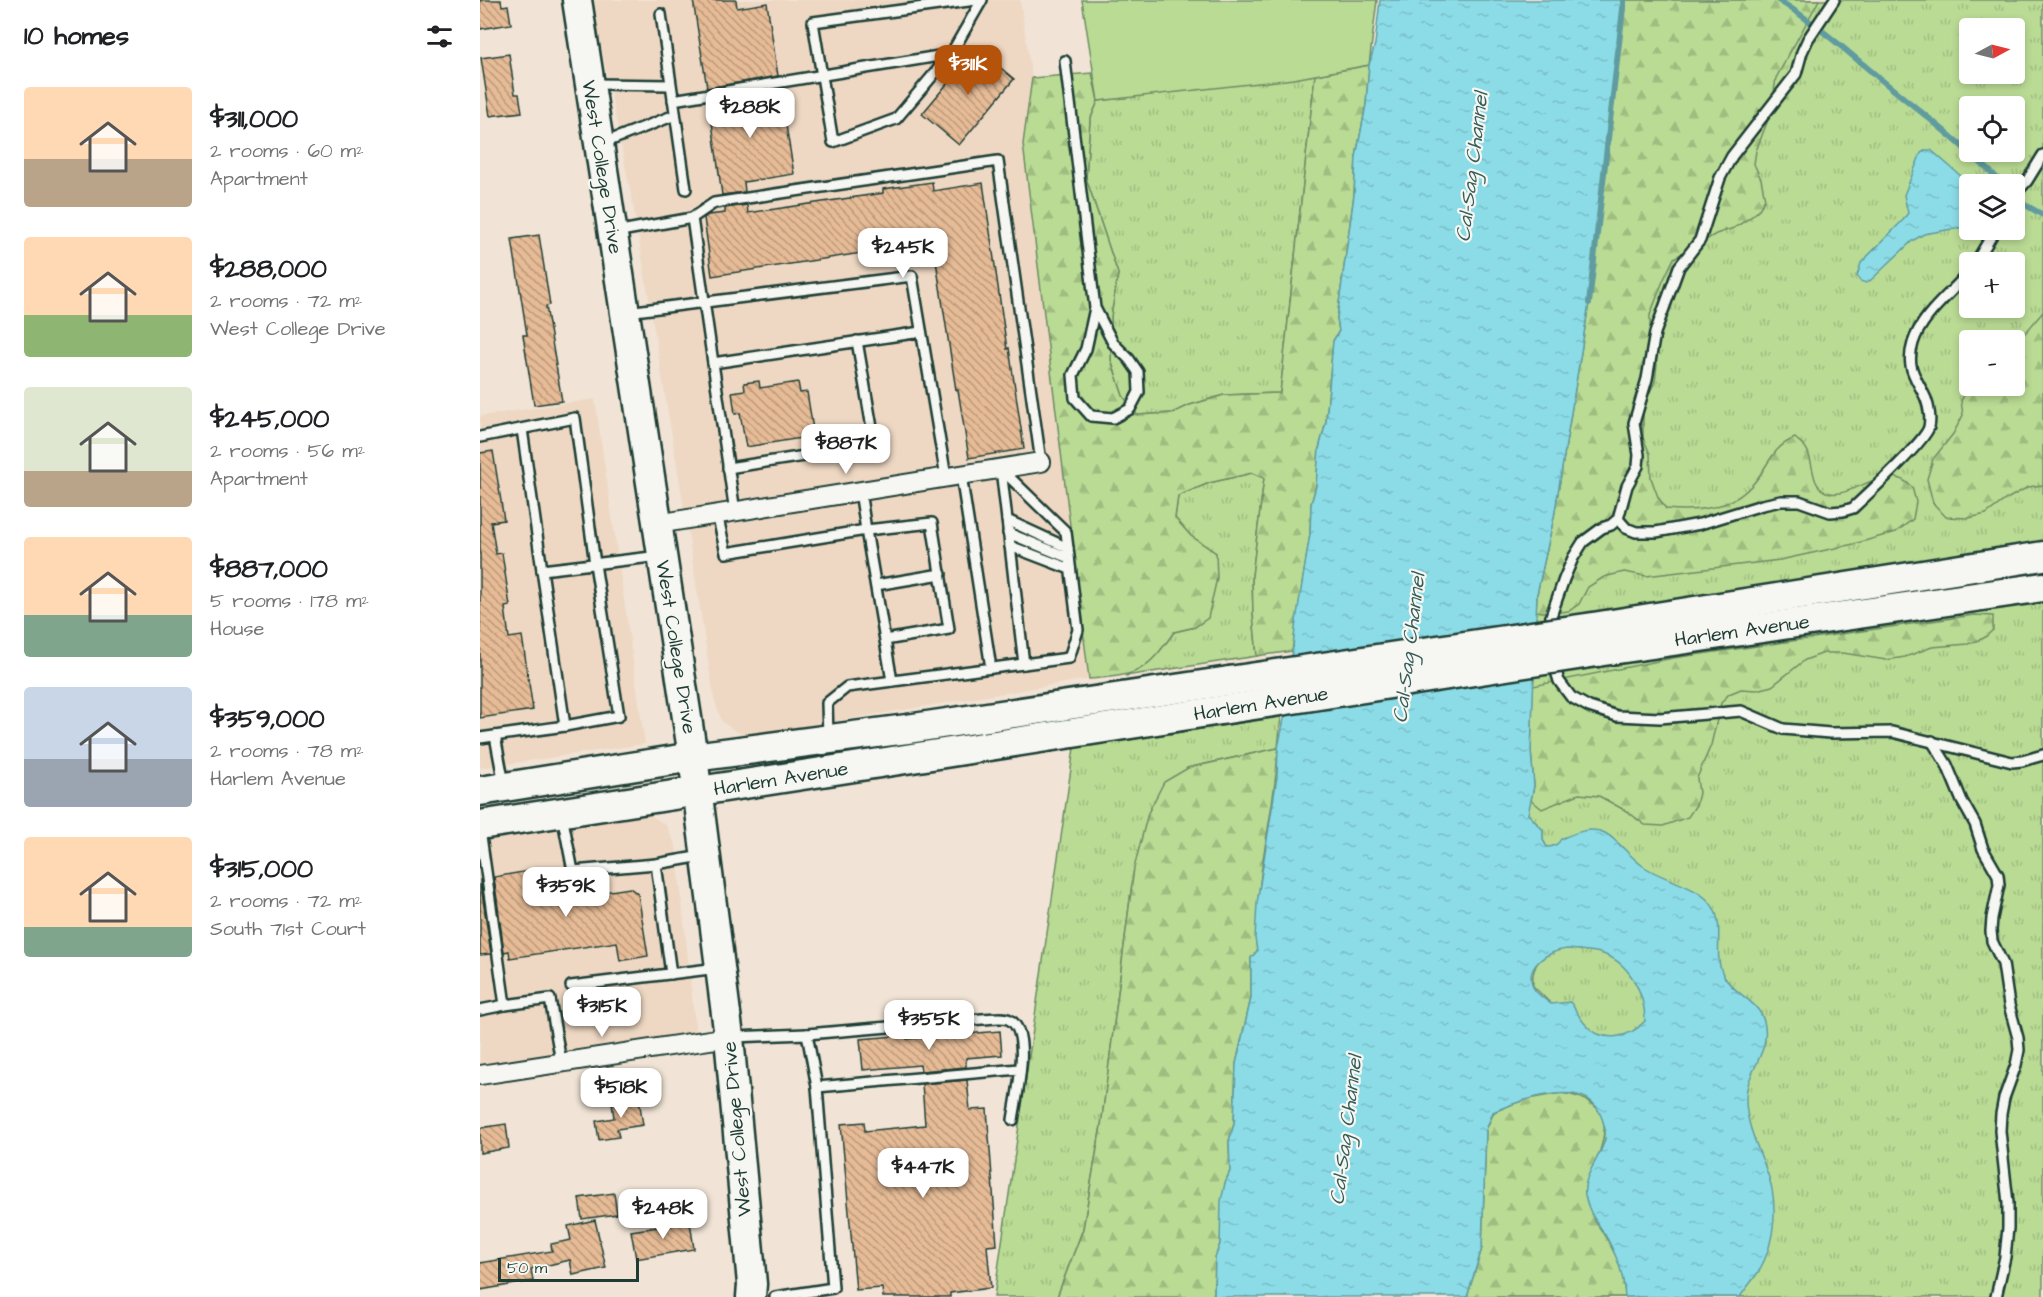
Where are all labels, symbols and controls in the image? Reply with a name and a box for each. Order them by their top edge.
text: 10 homes [24,18,129,54]
north arrow [1959,18,2025,84]
map controls [1959,18,2025,396]
icon: filters [423,20,456,53]
pin: $311K [926,45,1010,96]
text: $311K [949,50,987,78]
street label: West College Drive [573,78,630,256]
pin: $288K [708,88,792,139]
water label: Cal-Sag Channel [1448,88,1497,244]
text: $288K [720,93,780,121]
button: locate [1959,96,2025,162]
text: $311,000 [210,101,298,137]
icon: home [72,111,144,183]
text: 2 rooms · 60 m² [210,137,364,165]
text: Apartment [210,165,308,193]
button: layers [1959,174,2025,240]
pin: $245K [861,228,945,279]
text: $245K [872,233,934,261]
text: $288,000 [210,251,327,287]
button: + [1959,252,2025,318]
icon: home [72,261,144,333]
text: 2 rooms · 72 m² [210,287,362,315]
text: West College Drive [210,315,386,343]
button: − [1959,330,2025,396]
text: $245,000 [210,401,329,437]
icon: home [72,411,144,483]
pin: $887K [804,424,888,475]
text: $887K [815,429,877,457]
text: 2 rooms · 56 m² [210,437,365,465]
text: Apartment [210,465,308,493]
text: $887,000 [210,551,328,587]
street label: West College Drive [647,558,704,736]
icon: home [72,561,144,633]
water label: Cal-Sag Channel [1385,569,1434,725]
text: 5 rooms · 178 m² [210,587,369,615]
street label: Harlem Avenue [1673,608,1811,654]
text: House [210,615,264,643]
street label: Harlem Avenue [1192,680,1330,728]
text: $359,000 [210,701,325,737]
icon: home [72,711,144,783]
text: 2 rooms · 78 m² [210,737,364,765]
street label: Harlem Avenue [712,755,850,803]
text: Harlem Avenue [210,765,346,793]
text: $315,000 [210,851,313,887]
icon: home [72,861,144,933]
pin: $359K [524,867,608,918]
text: $359K [537,872,595,900]
text: 2 rooms · 72 m² [210,887,362,915]
text: South 71st Court [210,915,366,943]
pin: $315K [560,987,644,1038]
text: $315K [577,992,627,1020]
pin: $355K [887,1000,971,1051]
text: $355K [898,1005,960,1033]
street label: West College Drive [715,1040,760,1218]
water label: Cal-Sag Channel [1322,1051,1371,1207]
pin: $518K [579,1068,663,1119]
text: $518K [595,1073,647,1101]
pin: $447K [881,1148,965,1199]
text: $447K [892,1153,954,1181]
pin: $248K [621,1189,705,1240]
text: $248K [632,1194,694,1222]
scale bar [498,1255,639,1282]
text: 50 m [507,1257,547,1279]

